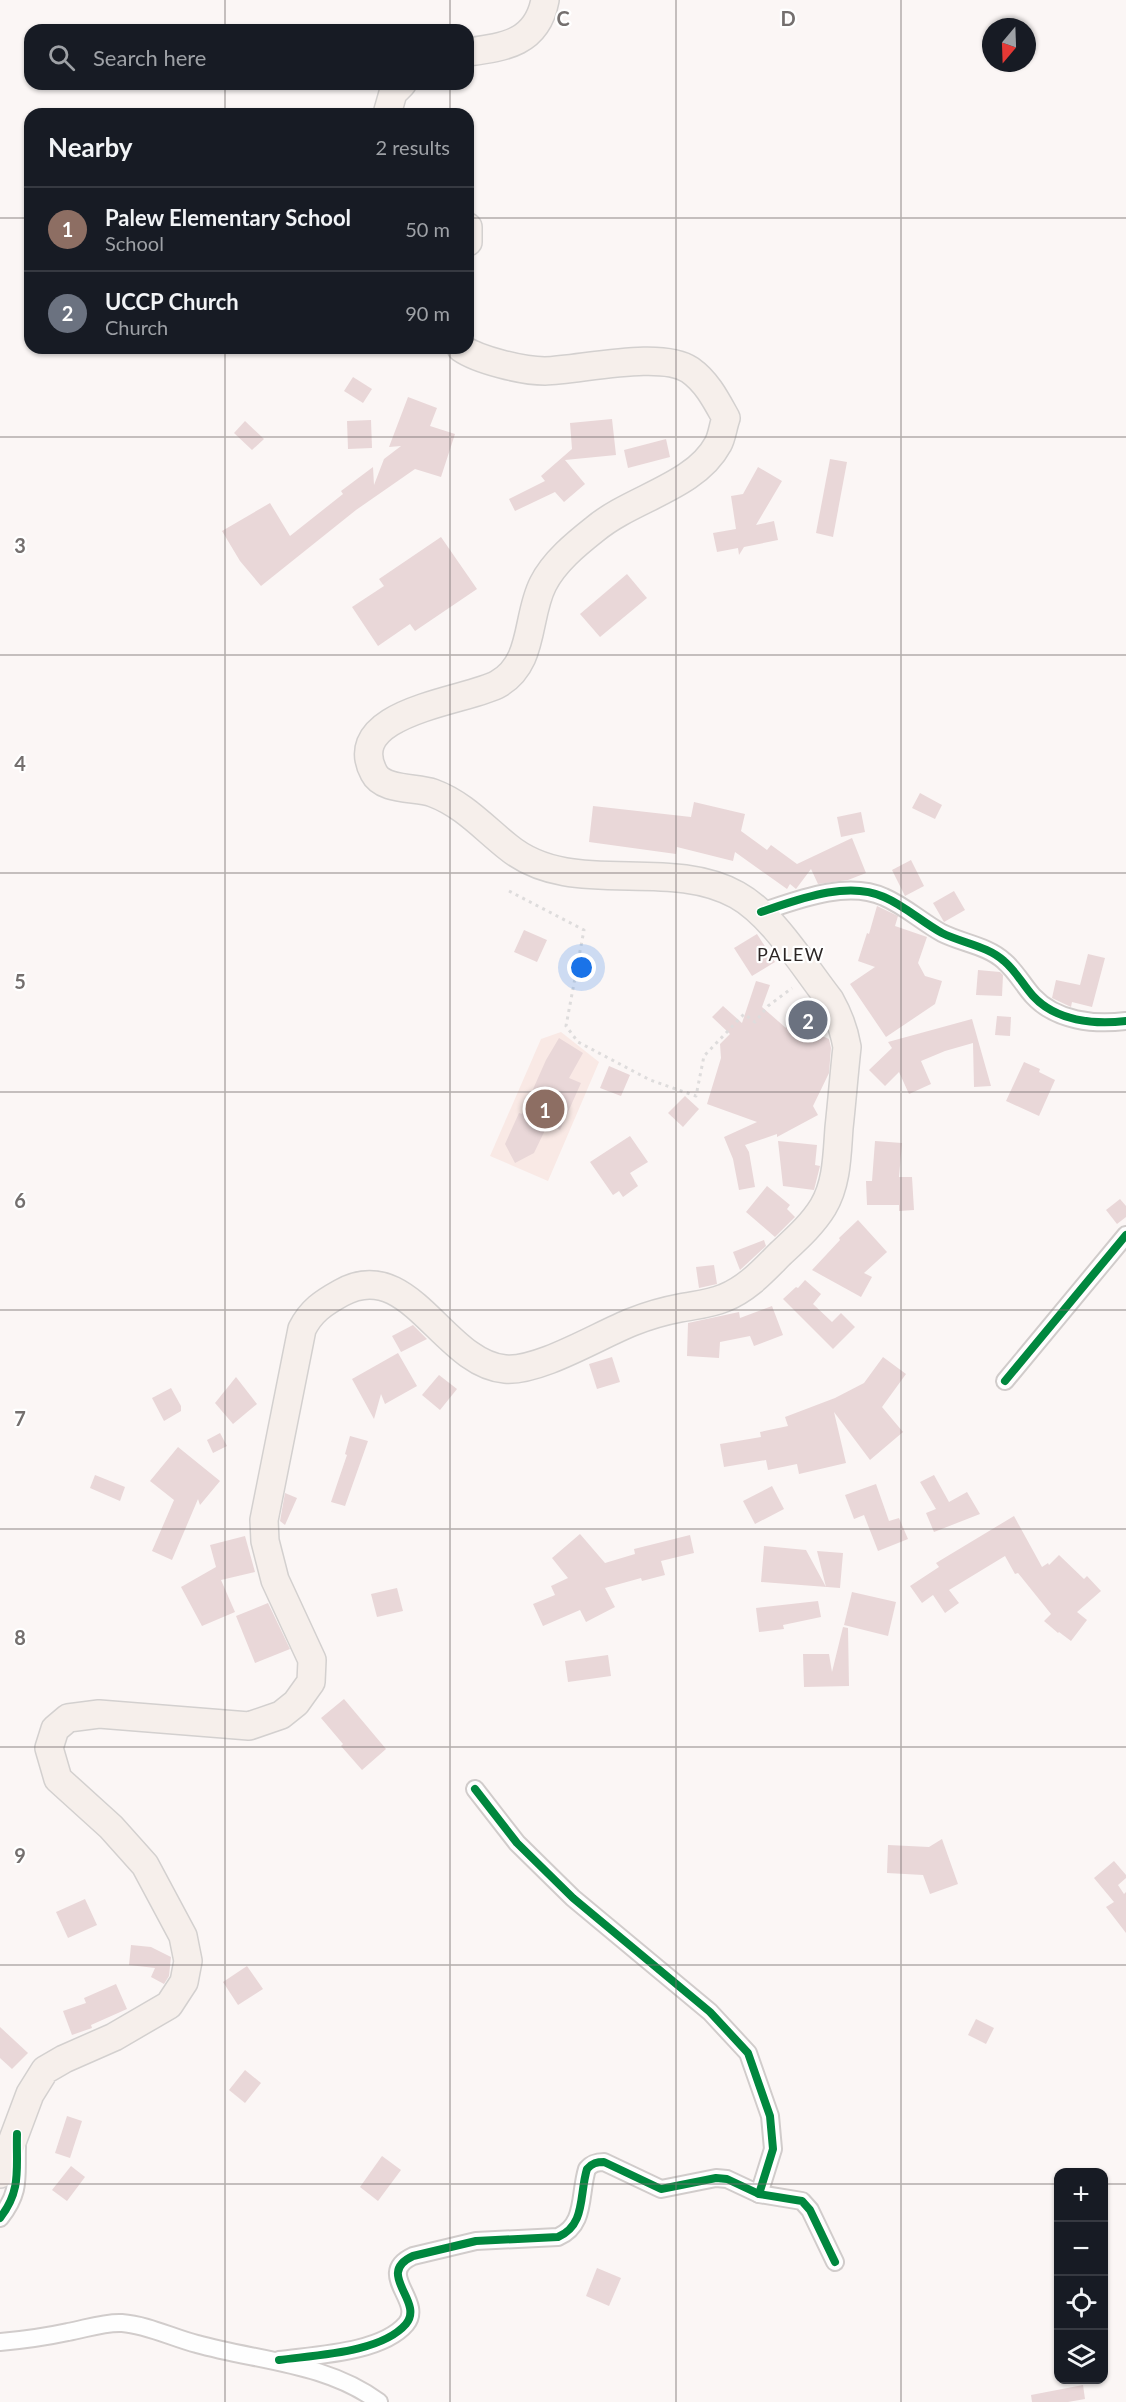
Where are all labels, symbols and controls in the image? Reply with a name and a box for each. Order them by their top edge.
text: C [556,6,570,30]
text: D [780,6,796,30]
north arrow [982,18,1036,72]
search box [24,24,474,90]
icon: search [45,41,78,74]
text: Search here [93,44,206,71]
text: Nearby [48,131,133,163]
text: 2 results [375,135,450,159]
text: Palew Elementary School [105,204,351,231]
text: 1 [62,217,73,241]
text: 50 m [405,217,450,241]
text: School [105,231,164,255]
text: UCCP Church [105,288,239,315]
text: 2 [62,301,73,325]
text: 90 m [405,301,450,325]
text: Church [105,315,168,339]
text: 3 [14,533,26,557]
text: 4 [14,751,26,775]
district label: PALEW [757,943,825,965]
your location [567,953,596,982]
text: 5 [14,969,26,993]
pin: 2 [788,998,828,1042]
pin: 1 [526,1086,564,1132]
text: 6 [14,1188,26,1212]
text: 7 [14,1406,26,1430]
text: 8 [14,1625,26,1649]
text: 9 [14,1843,26,1867]
map controls [1054,2168,1108,2384]
button: + [1054,2168,1108,2222]
button: − [1054,2222,1108,2276]
button: locate [1054,2276,1108,2330]
button: layers [1054,2330,1108,2384]

